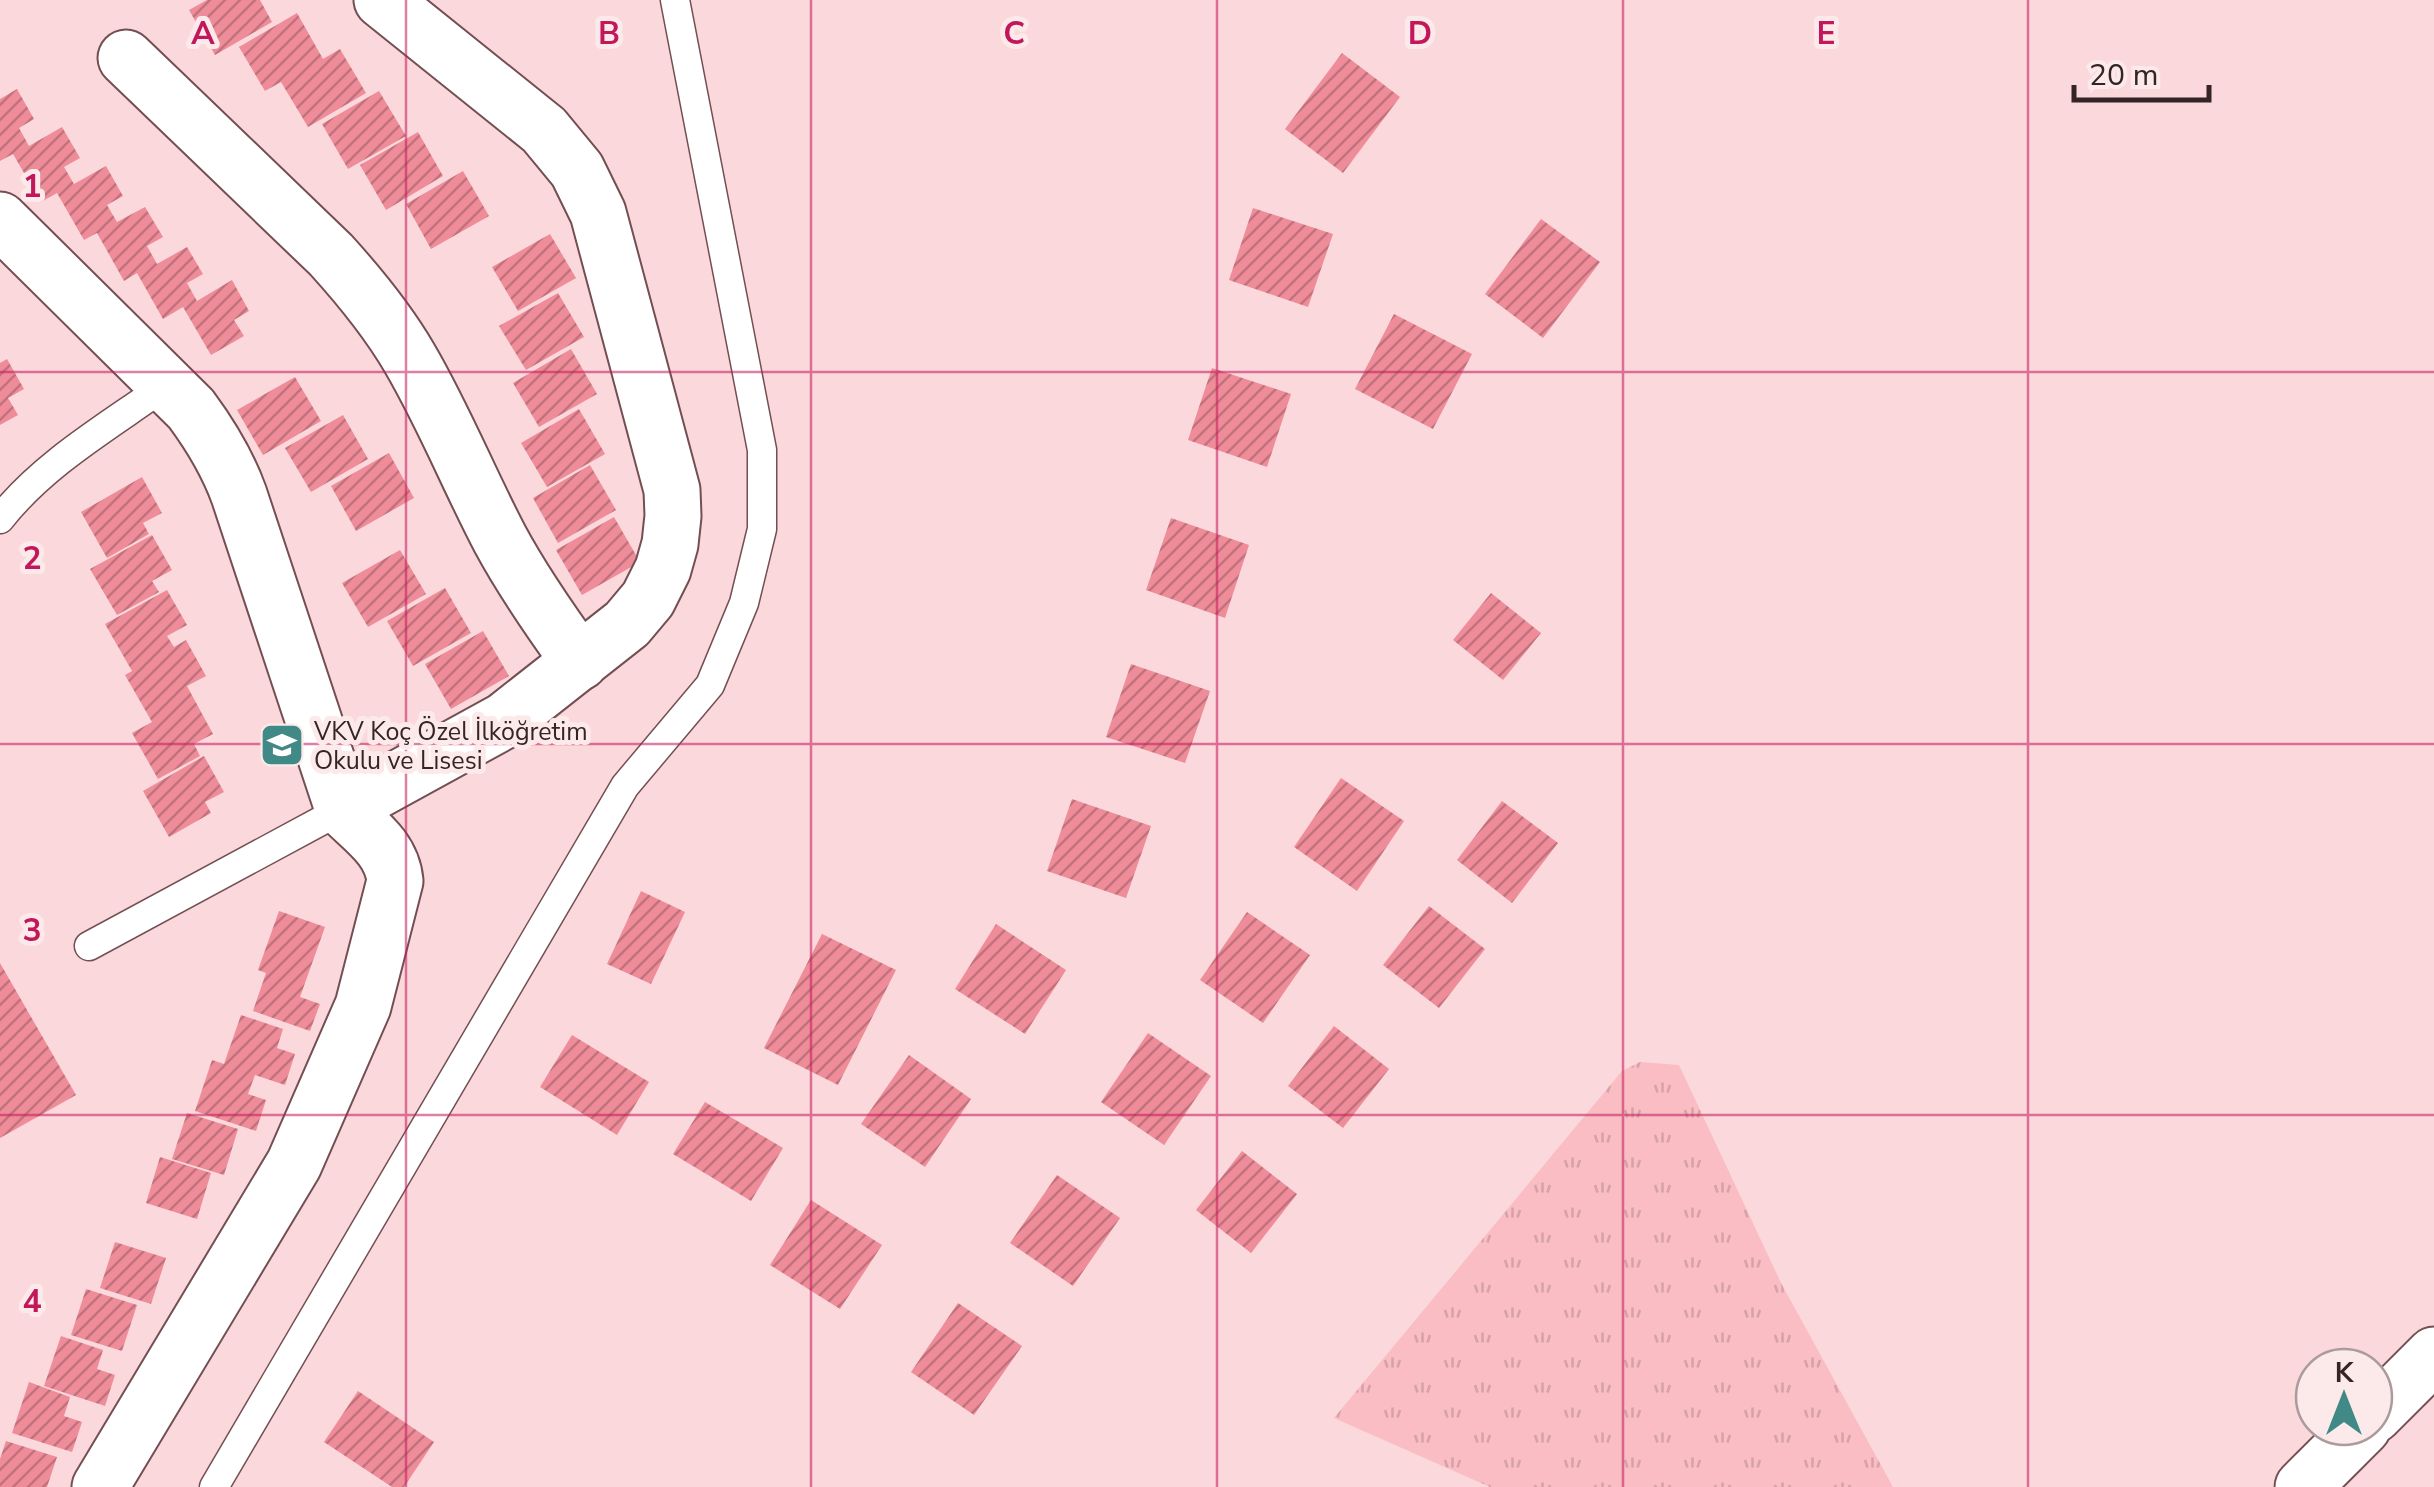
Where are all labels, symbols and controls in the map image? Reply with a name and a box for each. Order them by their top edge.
text: A [191,12,215,55]
text: B [598,12,620,55]
text: C [1003,12,1025,55]
text: D [1408,12,1432,55]
text: E [1816,12,1836,55]
scale bar [2074,40,2209,102]
text: 20 m [2089,55,2158,96]
text: 1 [22,165,42,208]
text: 2 [22,537,42,580]
place label: VKV Koç Özel İlköğretim Okulu ve Lisesi [313,715,588,778]
school or university icon: VKV Koç Özel İlköğretim Okulu ve Lisesi [259,722,305,768]
text: 3 [22,909,42,952]
text: 4 [22,1280,42,1323]
north arrow [2294,1347,2394,1447]
text: K [2335,1354,2355,1392]

